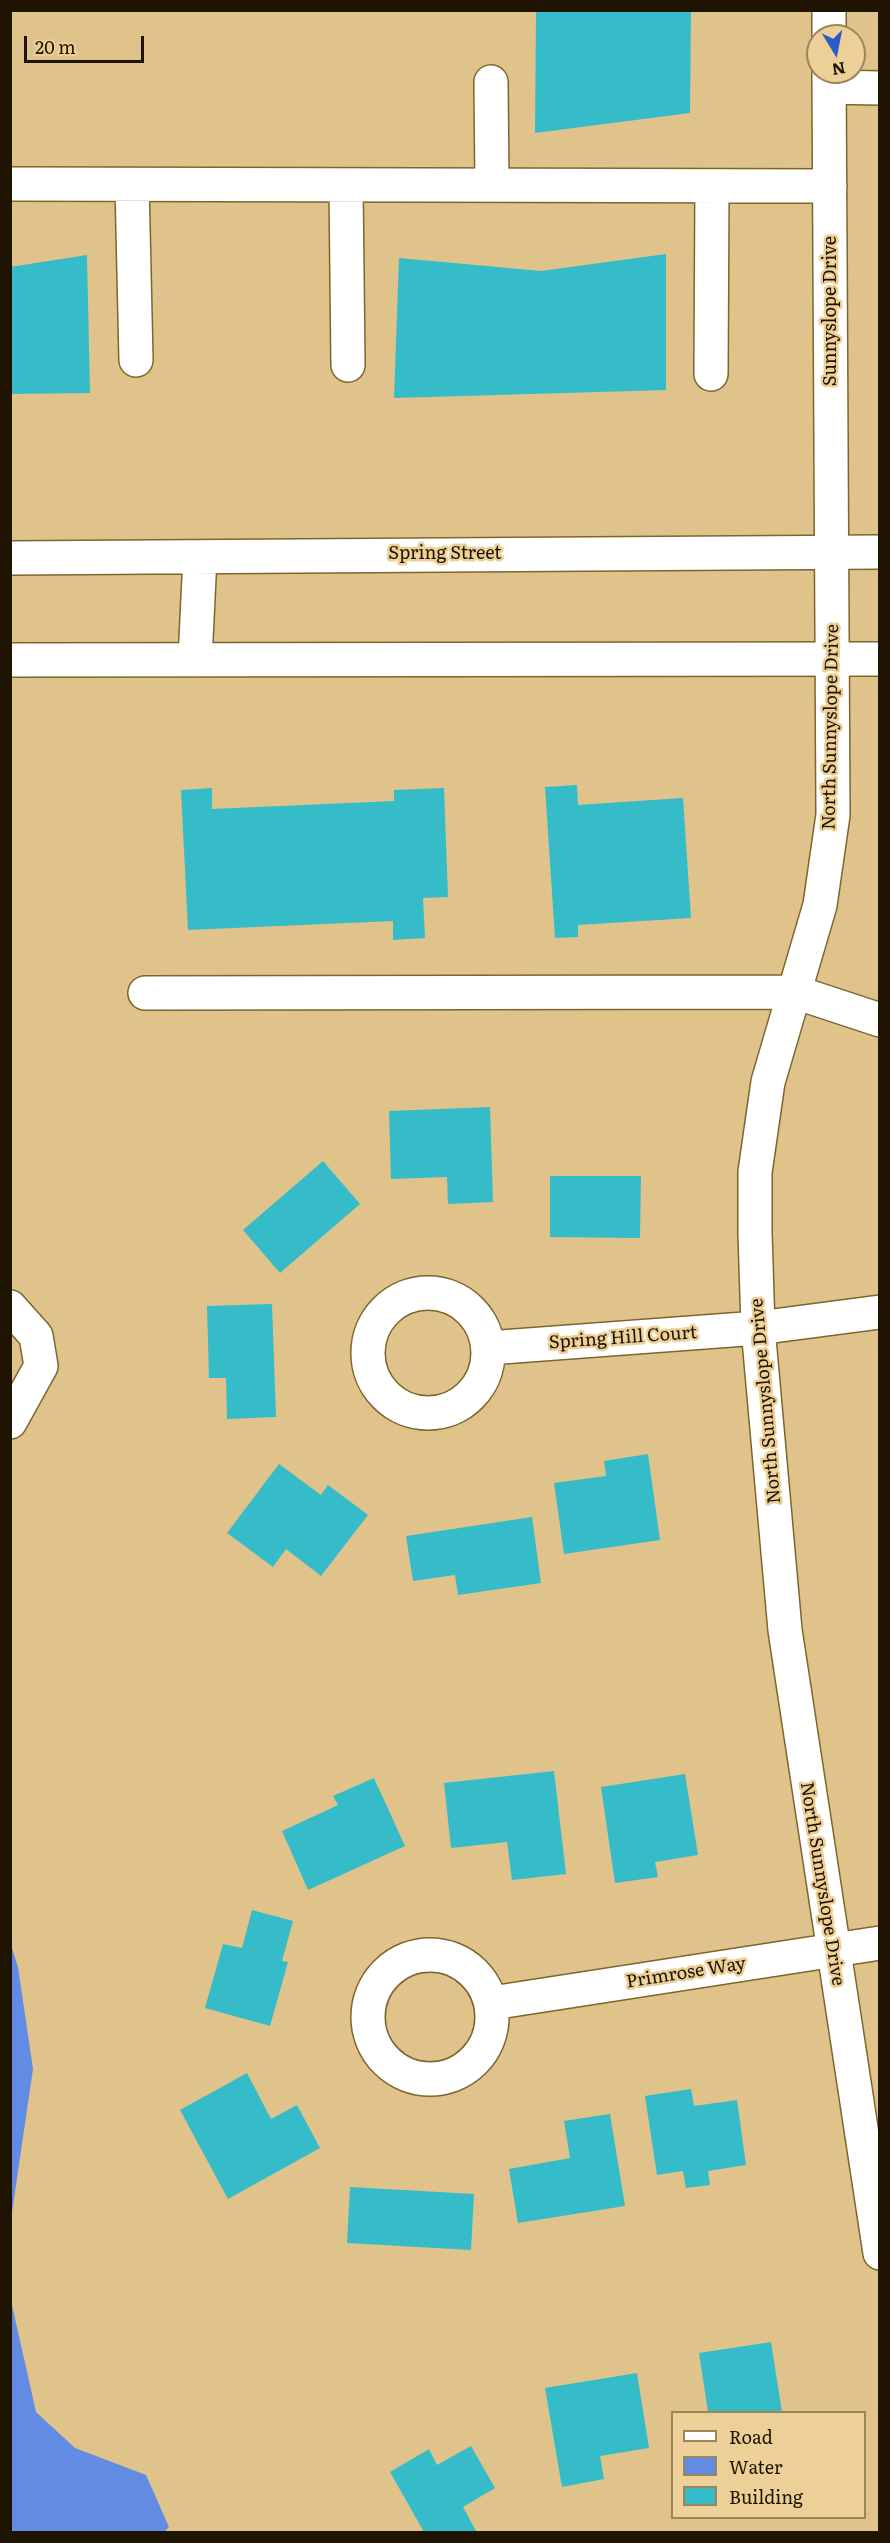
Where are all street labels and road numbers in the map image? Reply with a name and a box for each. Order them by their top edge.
street label: Sunnyslope Drive [820,236,842,386]
street label: Spring Street [388,543,502,565]
street label: North Sunnyslope Drive [818,624,844,830]
street label: North Sunnyslope Drive [746,1297,786,1505]
street label: Spring Hill Court [548,1322,698,1354]
street label: North Sunnyslope Drive [795,1781,849,1987]
street label: Primrose Way [625,1953,747,1993]

